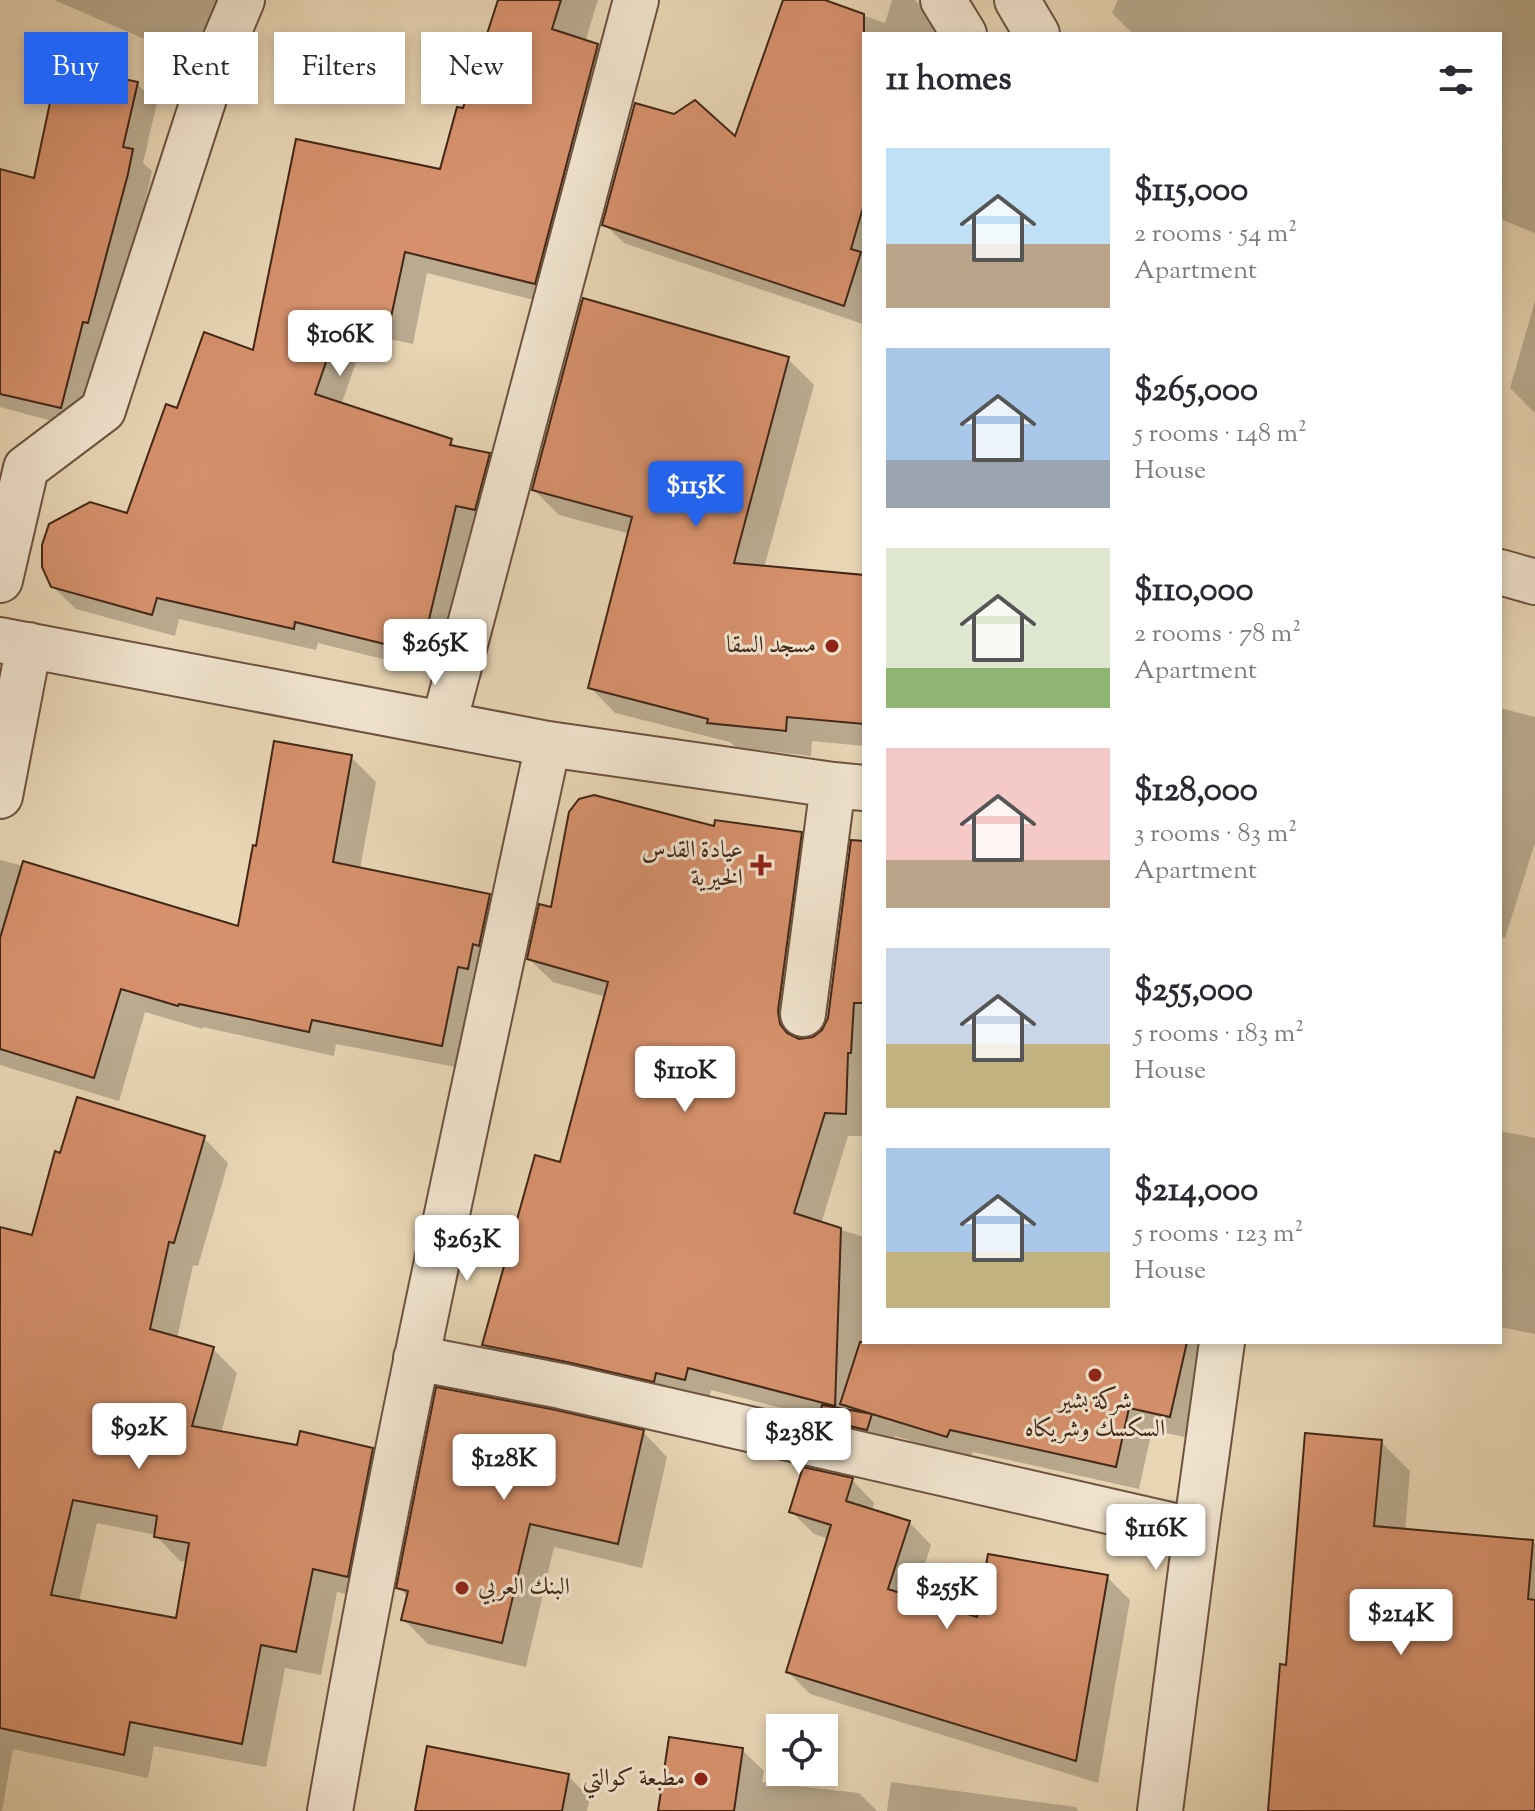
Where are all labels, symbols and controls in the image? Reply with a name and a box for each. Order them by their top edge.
chip: Buy [24,32,128,104]
chip: Rent [144,32,258,104]
chip: Filters [274,32,405,104]
chip: New [421,32,532,104]
text: 11 homes [886,56,1012,105]
icon: filters [1434,58,1478,102]
text: $115,000 [1134,167,1248,216]
icon: home [950,180,1046,276]
text: 2 rooms · 54 m² [1134,216,1297,253]
text: Apartment [1134,253,1257,290]
pin: $106K [284,310,396,378]
text: $106K [306,317,374,354]
text: $265,000 [1134,367,1258,416]
icon: home [950,380,1046,476]
text: 5 rooms · 148 m² [1134,416,1307,453]
text: House [1134,453,1206,490]
pin: $115K [640,461,752,529]
text: $115K [666,468,726,505]
text: $110,000 [1134,567,1253,616]
icon: home [950,580,1046,676]
text: 2 rooms · 78 m² [1134,616,1301,653]
pin: $265K [379,619,491,687]
text: $265K [402,626,468,663]
place label: مسجد السقا [726,629,816,663]
marker: مسجد السقا [823,637,841,655]
text: Apartment [1134,653,1257,690]
text: $128,000 [1134,767,1258,816]
icon: home [950,780,1046,876]
text: 3 rooms · 83 m² [1134,816,1297,853]
place label: عيادة القدس الخيرية [642,834,743,896]
text: Apartment [1134,853,1257,890]
marker: عيادة القدس الخيرية [750,854,772,876]
text: $255,000 [1134,967,1253,1016]
icon: home [950,980,1046,1076]
text: 5 rooms · 183 m² [1134,1016,1304,1053]
pin: $110K [629,1046,741,1114]
text: $110K [653,1053,717,1090]
text: House [1134,1053,1206,1090]
text: $214,000 [1134,1167,1258,1216]
icon: home [950,1180,1046,1276]
pin: $263K [411,1215,523,1283]
text: 5 rooms · 123 m² [1134,1216,1303,1253]
text: $263K [433,1222,501,1259]
text: House [1134,1253,1206,1290]
marker: شركة بشير السكسك وشريكاه [1086,1366,1104,1384]
place label: شركة بشير السكسك وشريكاه [1025,1385,1165,1447]
pin: $92K [92,1403,186,1471]
pin: $238K [743,1408,855,1476]
text: $92K [110,1410,168,1447]
text: $238K [765,1415,833,1452]
pin: $128K [448,1434,560,1502]
text: $128K [471,1441,537,1478]
pin: $116K [1100,1504,1212,1572]
text: $116K [1124,1511,1188,1548]
pin: $255K [891,1563,1003,1631]
text: $255K [916,1570,978,1607]
place label: البنك العربي [478,1571,570,1605]
marker: البنك العربي [453,1579,471,1597]
pin: $214K [1345,1589,1457,1657]
text: $214K [1368,1596,1434,1633]
map controls [766,1714,838,1786]
button: locate [766,1714,838,1786]
place label: مطبعة كوالتي [583,1762,685,1799]
marker: مطبعة كوالتي [692,1770,710,1788]

